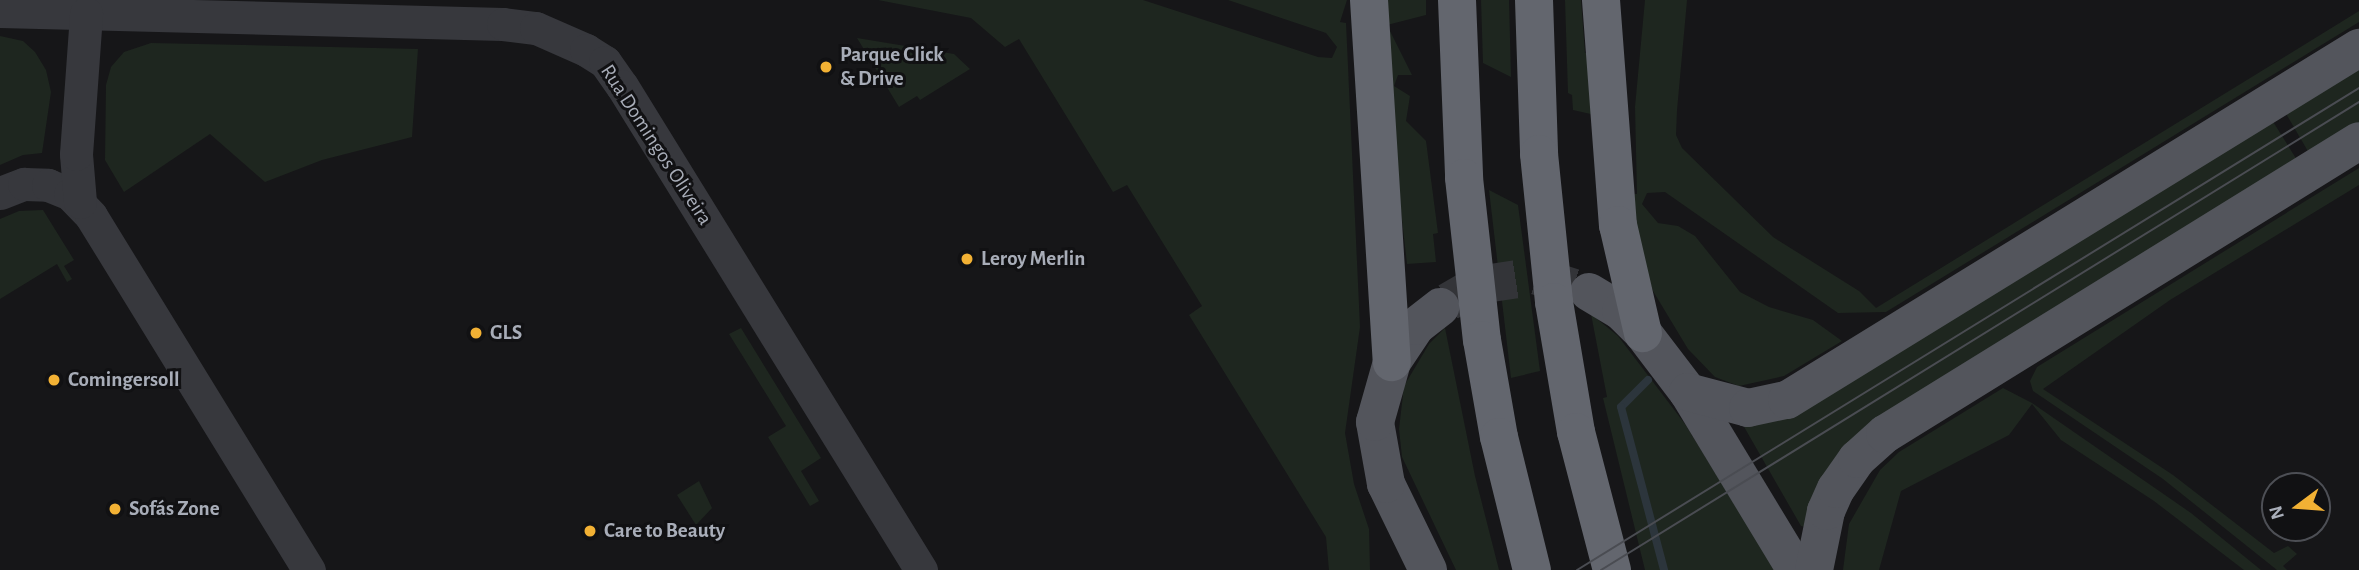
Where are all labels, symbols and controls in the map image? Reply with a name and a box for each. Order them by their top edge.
place label: Parque Click & Drive [840,42,944,92]
marker: Parque Click & Drive [818,59,834,75]
street label: Rua Domingos Oliveira [595,60,717,230]
place label: Leroy Merlin [981,246,1085,272]
marker: Leroy Merlin [959,251,975,267]
place label: GLS [490,320,522,346]
marker: GLS [468,325,484,341]
place label: Comingersoll [68,367,179,393]
marker: Comingersoll [46,372,62,388]
north arrow [2261,472,2331,542]
place label: Sofás Zone [129,496,220,522]
marker: Sofás Zone [107,501,123,517]
text: N [2266,503,2288,521]
place label: Care to Beauty [604,518,725,544]
marker: Care to Beauty [582,523,598,539]

